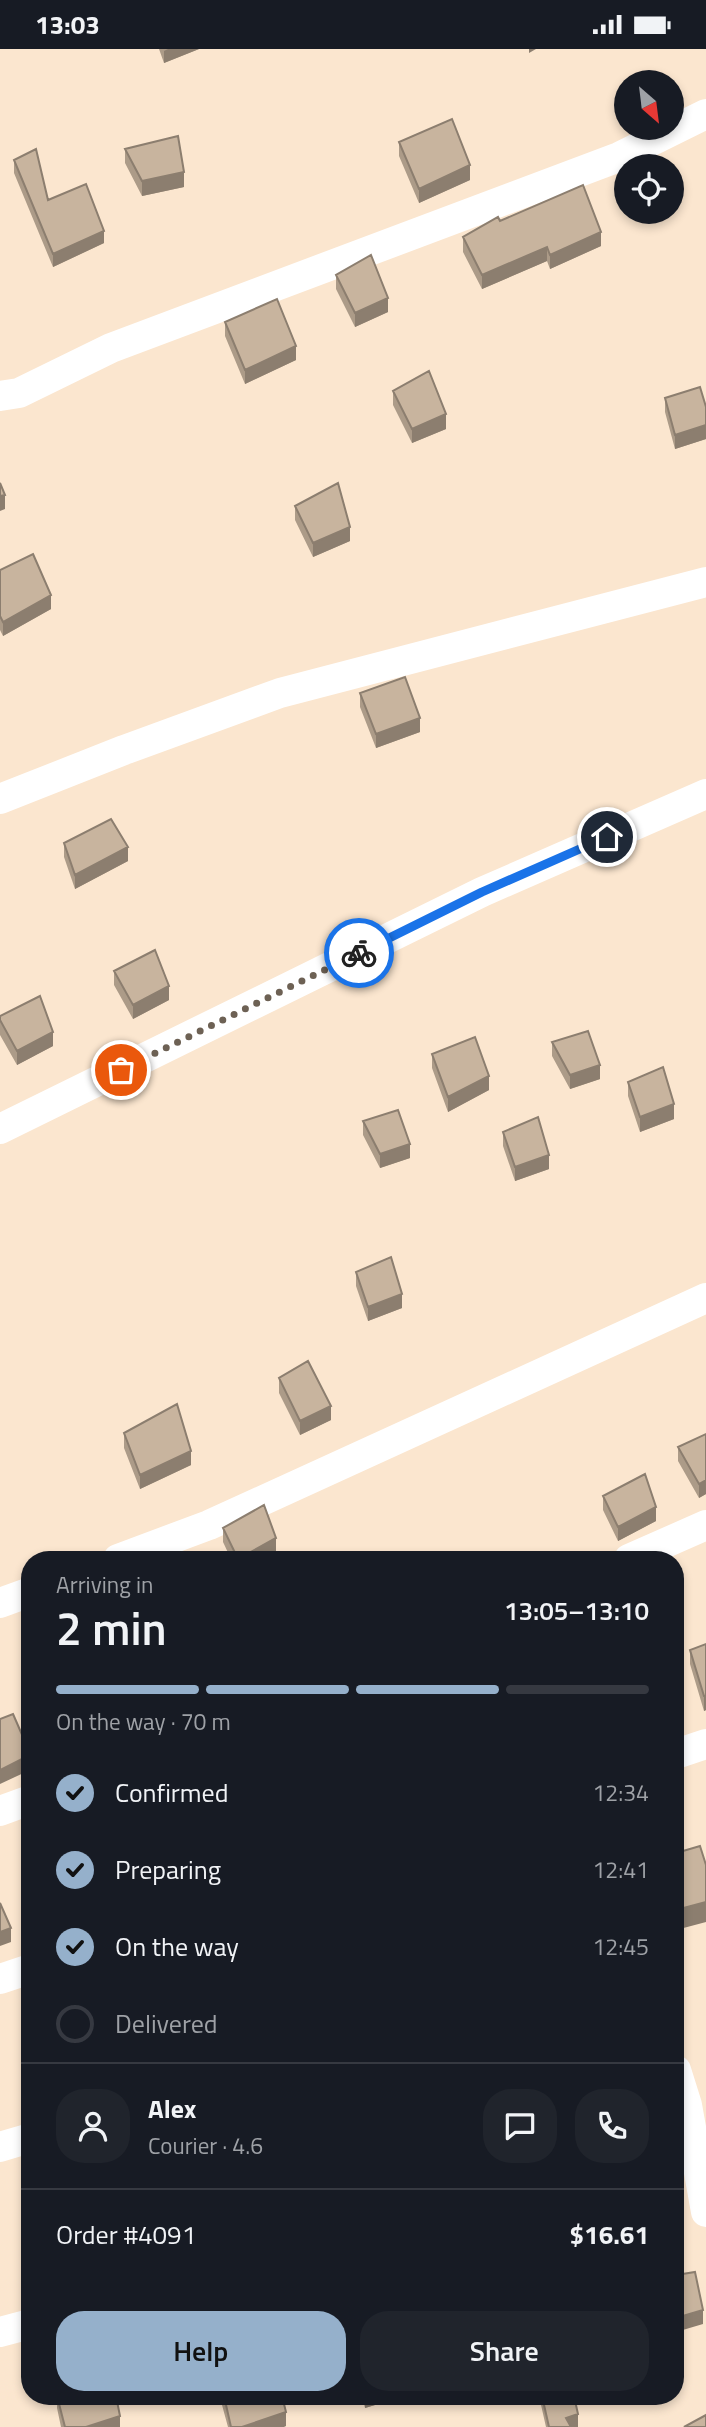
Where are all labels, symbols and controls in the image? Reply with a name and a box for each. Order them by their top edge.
text: 13:03 [35,5,100,44]
north arrow [614,70,684,140]
map controls [614,70,684,224]
button: locate [614,154,684,224]
pin [577,807,637,867]
icon: home [588,818,626,856]
courier [324,918,394,988]
icon: bike [340,934,378,972]
pin [91,1040,151,1100]
icon: bag [102,1051,140,1089]
text: Arriving in [56,1567,153,1602]
text: 13:05–13:10 [504,1591,649,1630]
text: 2 min [56,1593,167,1663]
text: On the way · 70 m [56,1704,231,1739]
text: Confirmed [115,1773,229,1812]
icon: check [56,1774,94,1812]
text: 12:34 [592,1775,649,1810]
text: Preparing [115,1850,221,1889]
icon: check [56,1851,94,1889]
text: 12:41 [592,1852,649,1887]
text: On the way [115,1927,239,1966]
icon: check [56,1928,94,1966]
text: 12:45 [592,1929,649,1964]
text: Delivered [115,2004,218,2043]
button: person [56,2089,130,2163]
text: Alex [148,2089,196,2128]
button: chat [483,2089,557,2163]
button: phone [575,2089,649,2163]
text: Courier · 4.6 [148,2128,263,2163]
text: Order #4091 [56,2215,196,2254]
text: $16.61 [570,2215,649,2254]
button: Help [56,2311,346,2391]
button: Share [360,2311,649,2391]

